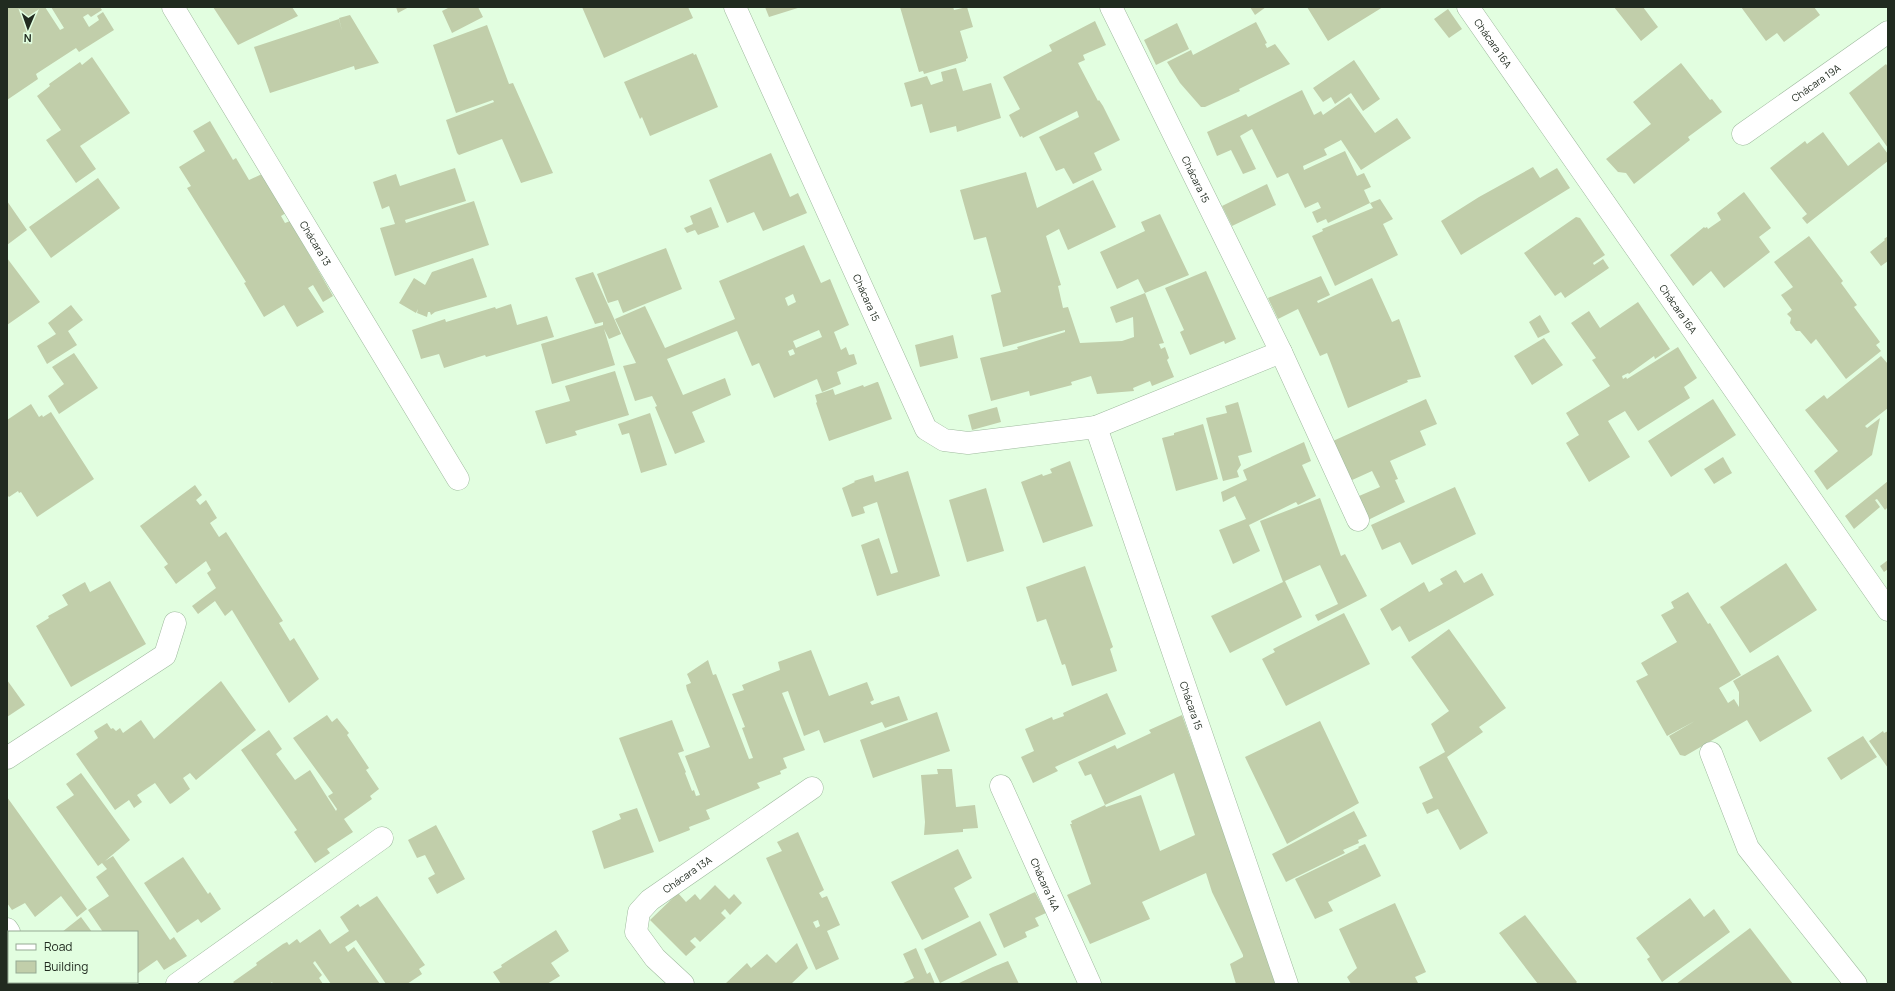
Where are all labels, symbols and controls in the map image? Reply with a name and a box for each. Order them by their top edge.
north arrow [8,8,48,48]
street label: Chácara 16A [1471,16,1516,71]
text: N [23,31,32,46]
street label: Chácara 19A [1788,60,1844,105]
street label: Chácara 15 [1178,154,1213,205]
street label: Chácara 13 [297,218,335,268]
street label: Chácara 15 [850,272,883,324]
street label: Chácara 16A [1656,282,1701,337]
street label: Chácara 15 [1177,679,1206,732]
street label: Chácara 13A [660,852,715,896]
street label: Chácara 14A [1027,856,1064,914]
legend [8,931,138,983]
text: Road [44,938,72,955]
text: Building [44,958,88,975]

